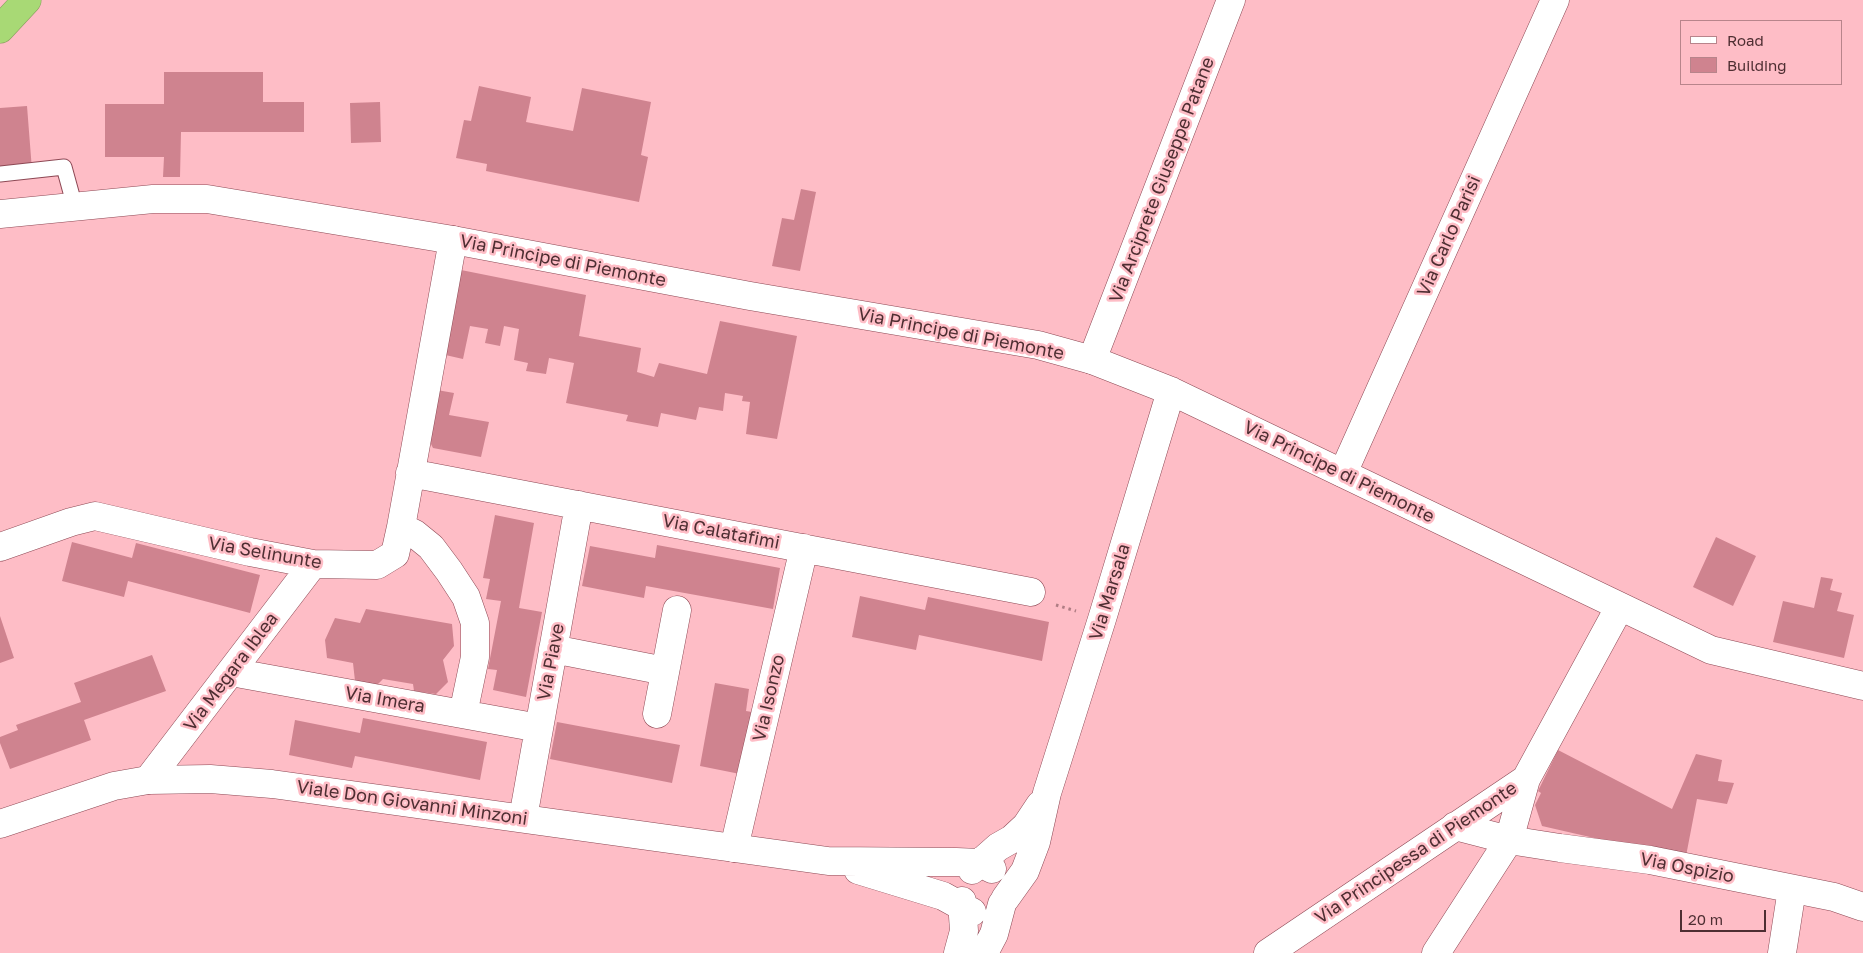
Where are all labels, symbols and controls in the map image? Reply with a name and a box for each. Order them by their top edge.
legend [1680,20,1843,85]
text: Road [1727,31,1764,49]
street label: Via Arciprete Giuseppe Patane [1105,54,1219,306]
text: Building [1727,56,1787,74]
street label: Via Carlo Parisi [1413,172,1485,300]
street label: Via Principe di Piemonte [458,230,668,292]
street label: Via Principe di Piemonte [856,303,1066,365]
street label: Via Principe di Piemonte [1240,416,1438,528]
street label: Via Calatafimi [660,510,782,554]
street label: Via Selinunte [207,532,323,574]
street label: Via Marsala [1085,541,1135,643]
street label: Via Megara Iblea [179,608,283,736]
street label: Via Piave [533,622,569,702]
street label: Via Isonzo [749,652,789,744]
street label: Via Imera [343,682,427,718]
street label: Viale Don Giovanni Minzoni [295,776,529,830]
street label: Via Principessa di Piemonte [1311,777,1521,929]
street label: Via Ospizio [1638,848,1736,888]
scale bar [1683,900,1769,932]
text: 20 m [1688,910,1723,928]

